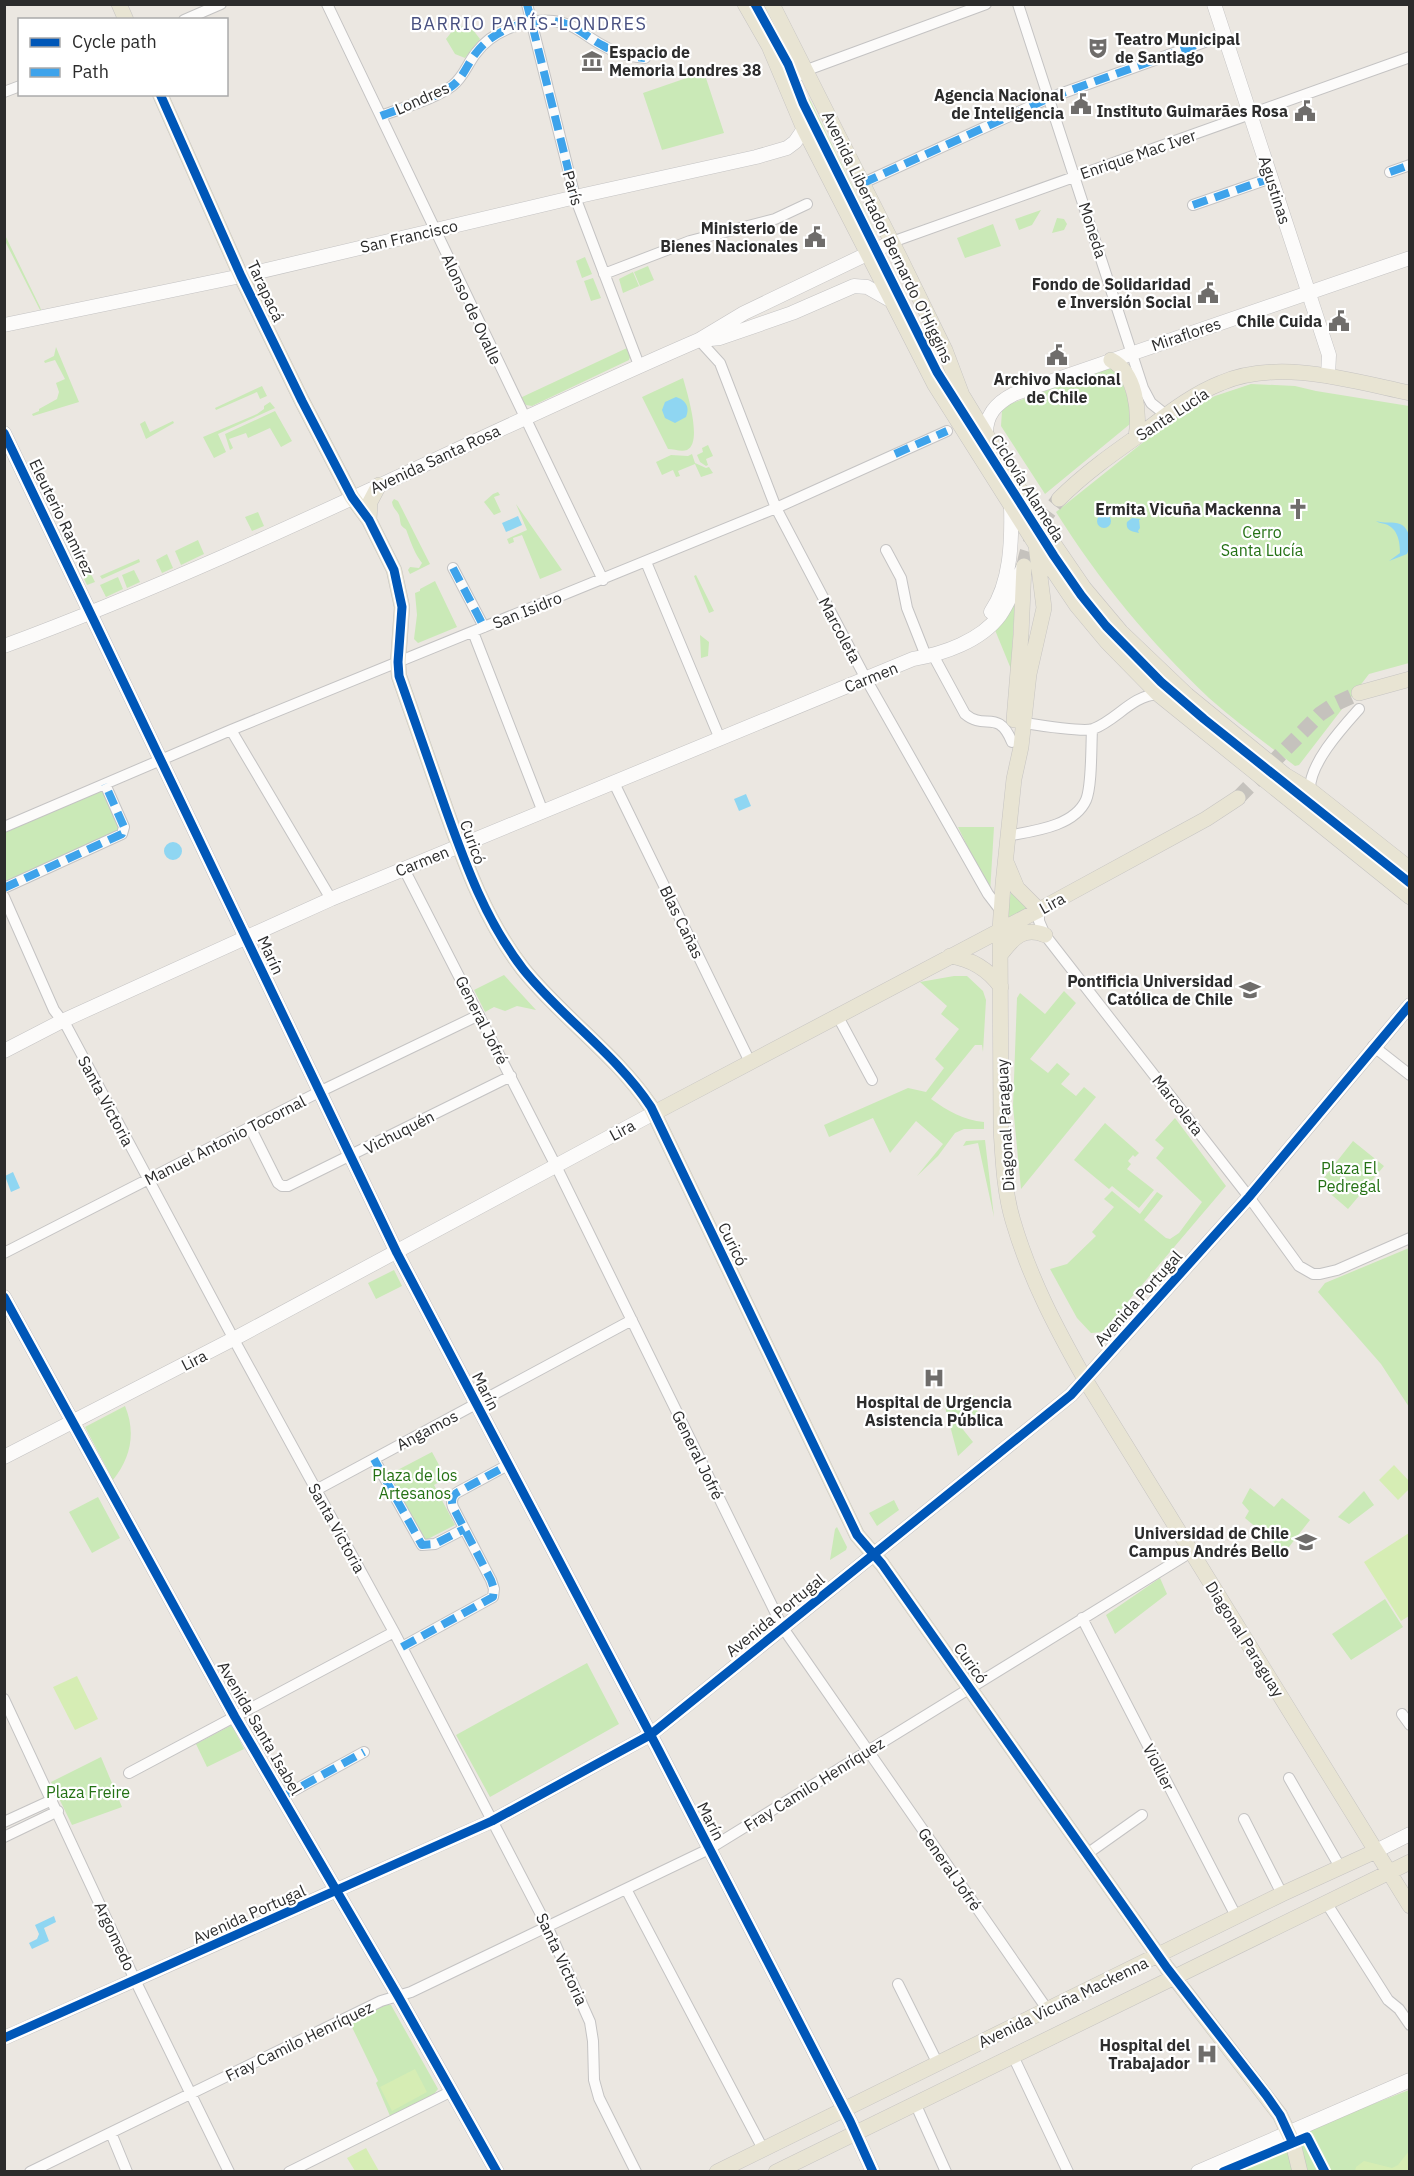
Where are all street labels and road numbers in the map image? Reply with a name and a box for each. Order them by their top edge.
street label: Londres [392,77,452,119]
street label: Avenida Libertador Bernardo O'Higgins [818,108,958,366]
street label: Enrique Mac Iver [1077,125,1199,183]
street label: Agustinas [1255,153,1295,227]
street label: París [558,168,588,208]
street label: Moneda [1075,199,1112,261]
street label: San Francisco [358,215,460,257]
street label: Alonso de Ovalle [438,250,507,368]
street label: Tarapacá [243,257,289,325]
street label: Miraflores [1149,313,1223,355]
street label: Santa Lucía [1132,383,1212,445]
street label: Avenida Santa Rosa [367,420,504,498]
street label: Ciclovía Alameda [987,431,1069,546]
street label: Eleuterio Ramírez [25,456,99,578]
street label: San Isidro [489,587,565,633]
street label: Marcoleta [814,594,866,667]
street label: Carmen [841,657,901,697]
street label: Curicó [456,817,490,867]
street label: Carmen [392,841,452,881]
street label: Blas Cañas [656,882,708,962]
street label: Lira [1036,888,1069,918]
street label: Marín [253,932,289,978]
street label: General Jofré [451,972,513,1068]
street label: Santa Victoria [74,1052,138,1150]
street label: Diagonal Paraguay [992,1058,1018,1192]
street label: Marcoleta [1148,1071,1208,1140]
street label: Manuel Antonio Tocornal [141,1091,309,1189]
street label: Vichuquén [361,1106,437,1158]
street label: Lira [606,1115,639,1145]
street label: Curicó [714,1219,752,1269]
street label: Avenida Portugal [1090,1246,1186,1350]
street label: Lira [178,1345,211,1375]
street label: Marín [468,1368,504,1414]
street label: Angamos [393,1405,461,1455]
street label: General Jofré [668,1407,728,1503]
street label: Santa Victoria [304,1480,370,1577]
street label: Avenida Portugal [722,1569,828,1661]
street label: Diagonal Paraguay [1201,1577,1289,1701]
street label: Curicó [950,1639,992,1688]
street label: Avenida Santa Isabel [214,1658,306,1798]
street label: Fray Camilo Henríquez [740,1733,888,1835]
street label: Viollier [1139,1740,1179,1794]
street label: Marín [693,1798,729,1844]
street label: General Jofré [914,1824,986,1915]
street label: Avenida Portugal [189,1880,309,1948]
street label: Argomedo [90,1898,140,1974]
street label: Santa Victoria [532,1910,592,2009]
street label: Avenida Vicuña Mackenna [975,1952,1152,2052]
street label: Fray Camilo Henríquez [222,1997,376,2085]

